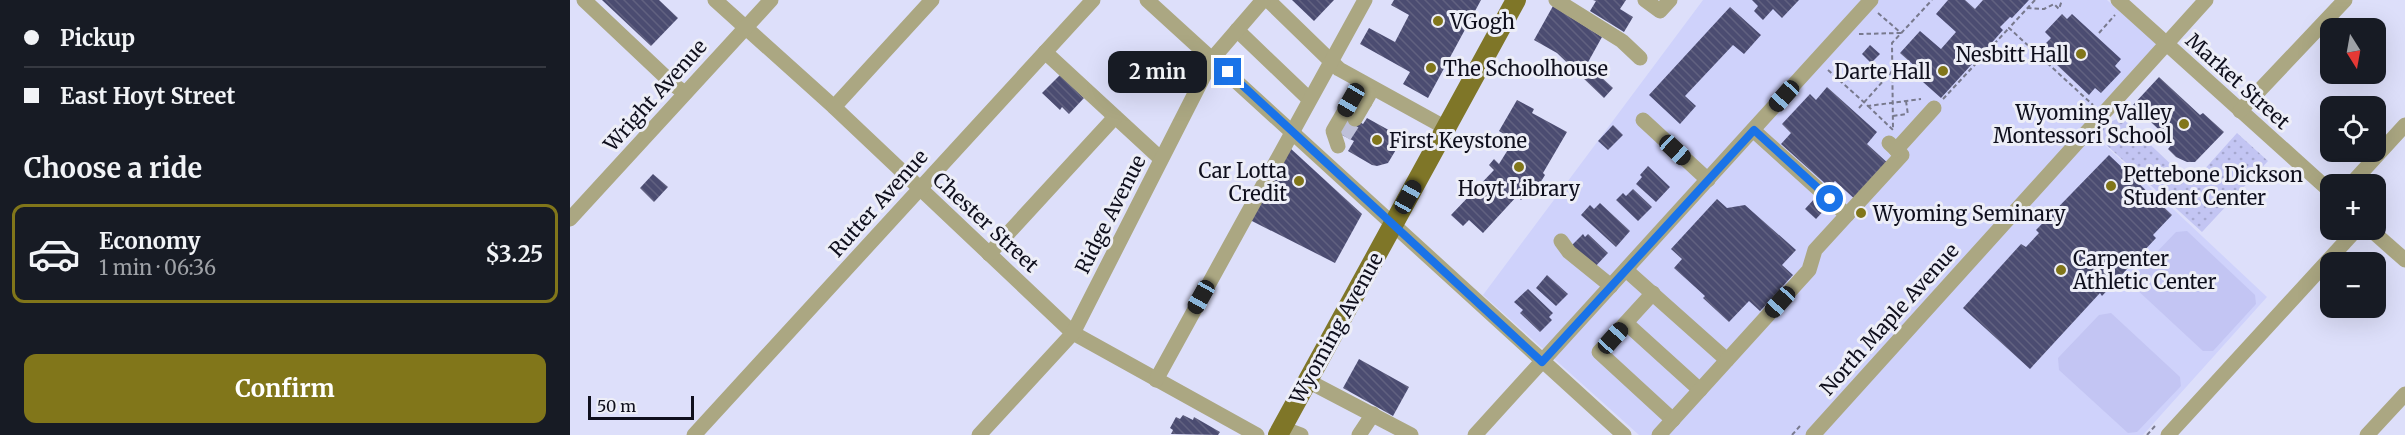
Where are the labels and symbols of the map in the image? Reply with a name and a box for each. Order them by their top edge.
place label: VGogh [1449,9,1515,34]
marker: VGogh [1431,14,1445,28]
north arrow [2320,18,2386,84]
street label: Market Street [2181,28,2295,134]
street label: Wright Avenue [598,34,712,157]
place label: Nesbitt Hall [1956,42,2069,67]
marker: Nesbitt Hall [2074,47,2088,61]
callout: 2 min [1108,51,1207,93]
place label: The Schoolhouse [1443,56,1608,81]
route end [1214,58,1241,85]
place label: Darte Hall [1834,59,1931,84]
marker: The Schoolhouse [1424,61,1438,75]
marker: Darte Hall [1936,64,1950,78]
car [1765,77,1803,115]
car [1334,80,1368,120]
place label: Wyoming Valley Montessori School [1993,100,2172,148]
marker: Wyoming Valley Montessori School [2177,117,2191,131]
place label: First Keystone [1389,128,1527,153]
car [1656,131,1694,169]
marker: First Keystone [1370,133,1384,147]
street label: Rutter Avenue [823,144,933,262]
street label: Ridge Avenue [1069,151,1151,277]
place label: Car Lotta Credit [1198,158,1287,206]
marker: Hoyt Library [1512,160,1526,174]
place label: Pettebone Dickson Student Center [2123,162,2303,210]
street label: Chester Street [928,167,1044,277]
marker: Car Lotta Credit [1292,174,1306,188]
place label: Hoyt Library [1458,176,1581,201]
car [1391,177,1425,217]
marker: Pettebone Dickson Student Center [2104,179,2118,193]
route start [1816,185,1843,212]
place label: Wyoming Seminary [1872,201,2066,226]
marker: Wyoming Seminary [1854,206,1868,220]
street label: North Maple Avenue [1814,238,1964,400]
place label: Carpenter Athletic Center [2072,246,2216,294]
street label: Wyoming Avenue [1284,248,1388,409]
marker: Carpenter Athletic Center [2054,263,2068,277]
car [1184,277,1218,317]
car [1761,283,1799,321]
car [1594,319,1632,357]
scale bar [588,393,694,420]

